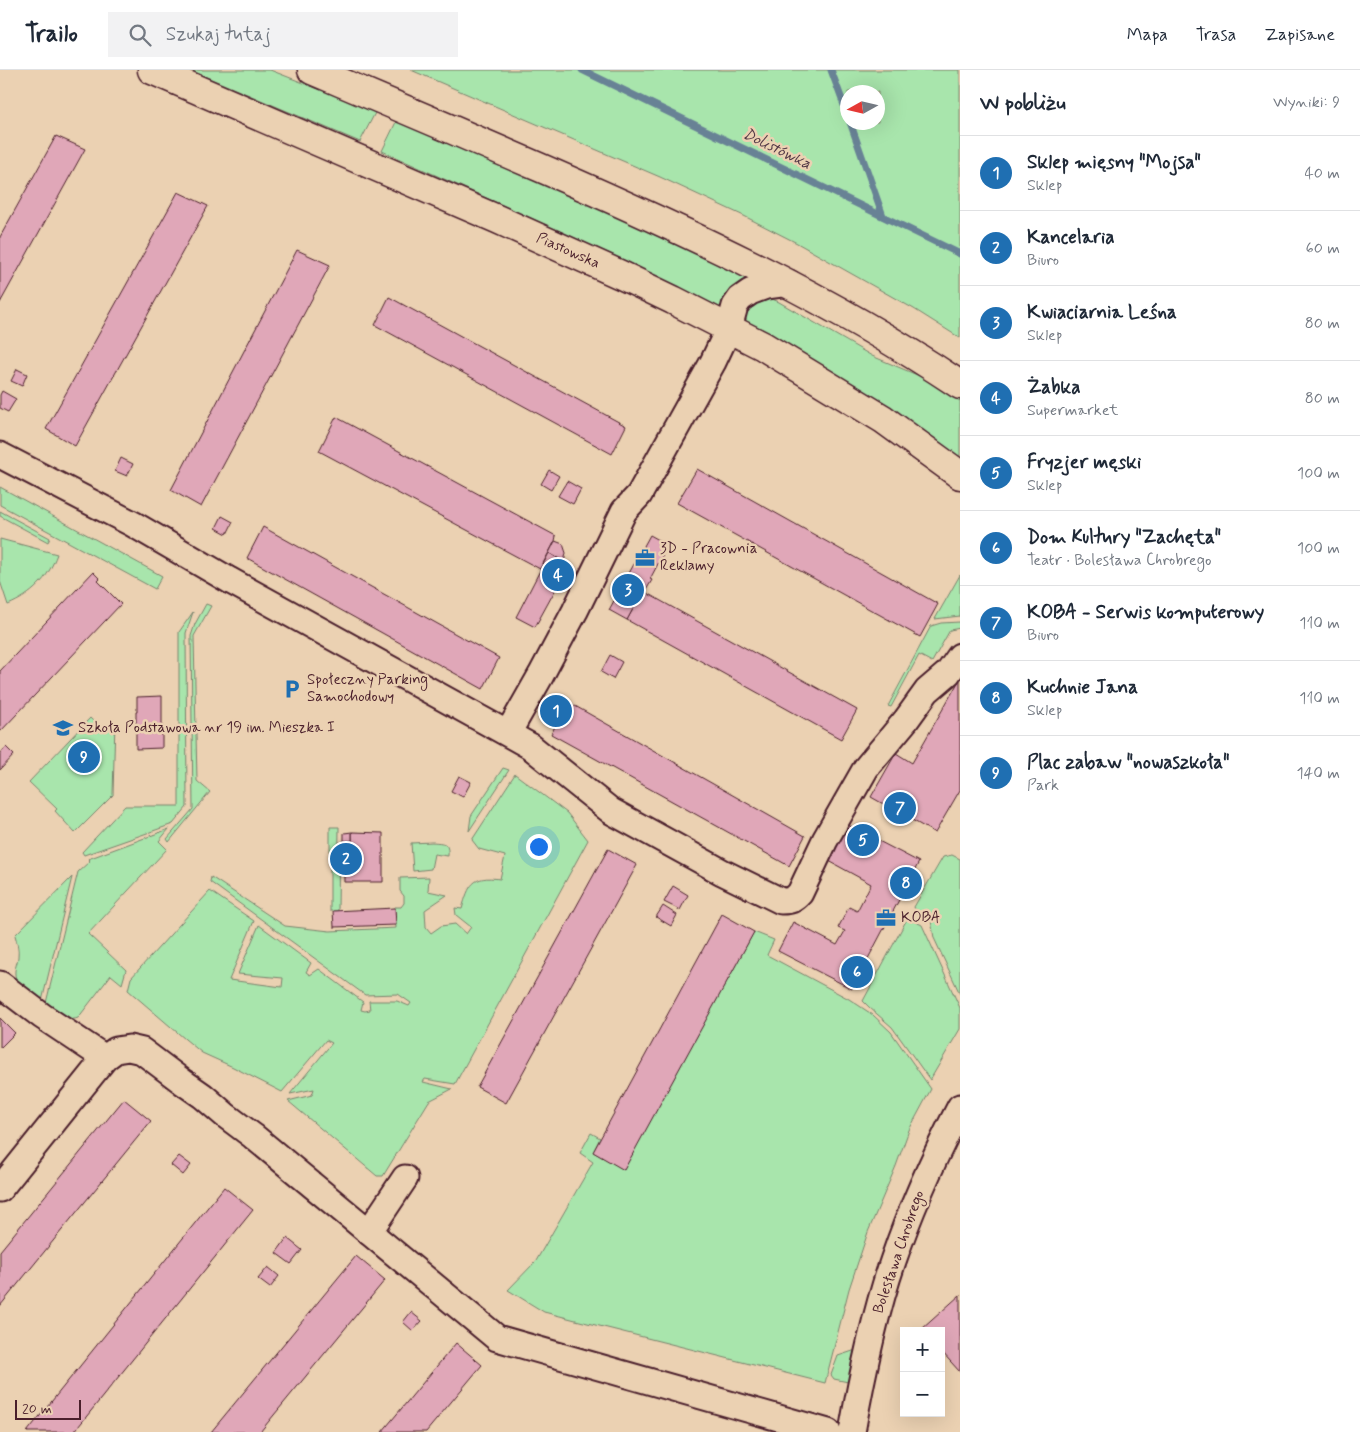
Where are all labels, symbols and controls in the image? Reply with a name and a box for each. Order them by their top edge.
search box [108,12,458,57]
text: Trailo [25,19,78,50]
icon: search [126,21,154,49]
text: Szukaj tutaj [166,22,271,47]
text: Mapa [1127,23,1168,47]
text: Trasa [1196,23,1236,47]
text: Zapisane [1264,23,1335,47]
north arrow [840,85,885,130]
text: W pobliżu [980,89,1066,117]
text: Wyniki: 9 [1273,92,1340,113]
water label: Dolistówka [739,123,815,175]
text: Sklep mięsny "Mojsa" [1027,150,1201,175]
text: 1 [992,163,1000,184]
text: 40 m [1304,163,1340,184]
text: Sklep [1027,175,1062,196]
text: Kancelaria [1027,225,1114,250]
street label: Piastowska [533,228,603,274]
text: 2 [992,238,1000,259]
text: 60 m [1306,238,1340,259]
text: Biuro [1027,250,1059,271]
text: Kwiaciarnia Leśna [1027,300,1177,325]
text: 3 [992,313,1000,334]
text: 80 m [1305,313,1340,334]
text: Sklep [1027,325,1062,346]
text: Żabka [1027,375,1080,400]
text: 4 [991,388,1001,409]
text: 80 m [1305,388,1340,409]
text: Supermarket [1027,400,1118,421]
text: Fryzjer męski [1027,450,1141,475]
text: 5 [991,463,1001,484]
text: 100 m [1297,463,1340,484]
text: Sklep [1027,475,1062,496]
text: Dom Kultury "Zachęta" [1027,525,1221,550]
text: 6 [992,538,1000,559]
text: 100 m [1297,538,1340,559]
place label: 3D - Pracownia Reklamy [660,539,758,576]
office icon: 3D - Pracownia Reklamy [634,547,656,569]
text: Teatr · Bolesława Chrobrego [1027,550,1211,571]
pin: 4 [542,556,574,594]
pin: 3 [612,571,644,609]
text: KOBA - Serwis komputerowy [1027,600,1264,625]
text: 7 [991,613,1001,634]
text: 110 m [1299,613,1340,634]
text: Biuro [1027,625,1059,646]
place label: Społeczny Parking Samochodowy [307,670,428,707]
text: Kuchnie Jana [1027,675,1138,700]
parking icon: Społeczny Parking Samochodowy [281,678,303,700]
text: 8 [991,688,1001,709]
text: 110 m [1299,688,1340,709]
pin: 1 [540,692,572,730]
text: Sklep [1027,700,1062,721]
school or university icon: Szkoła Podstawowa nr 19 im. Mieszka I [52,717,74,739]
place label: Szkoła Podstawowa nr 19 im. Mieszka I [78,718,335,738]
pin: 9 [68,738,100,776]
text: Plac zabaw "nowaszkoła" [1027,750,1229,775]
text: 9 [992,763,1000,784]
text: 140 m [1296,763,1340,784]
text: Park [1027,775,1059,796]
pin: 7 [884,789,916,827]
pin: 5 [847,821,879,859]
your location [526,834,552,860]
pin: 2 [330,840,362,878]
pin: 8 [890,864,922,902]
office icon: KOBA [875,907,897,929]
place label: KOBA [901,908,940,928]
pin: 6 [841,953,873,991]
street label: Bolesława Chrobrego [869,1188,930,1316]
map controls [900,1327,945,1417]
button: + [900,1327,945,1372]
button: − [900,1372,945,1417]
scale bar [15,1397,81,1420]
text: 20 m [22,1400,52,1418]

